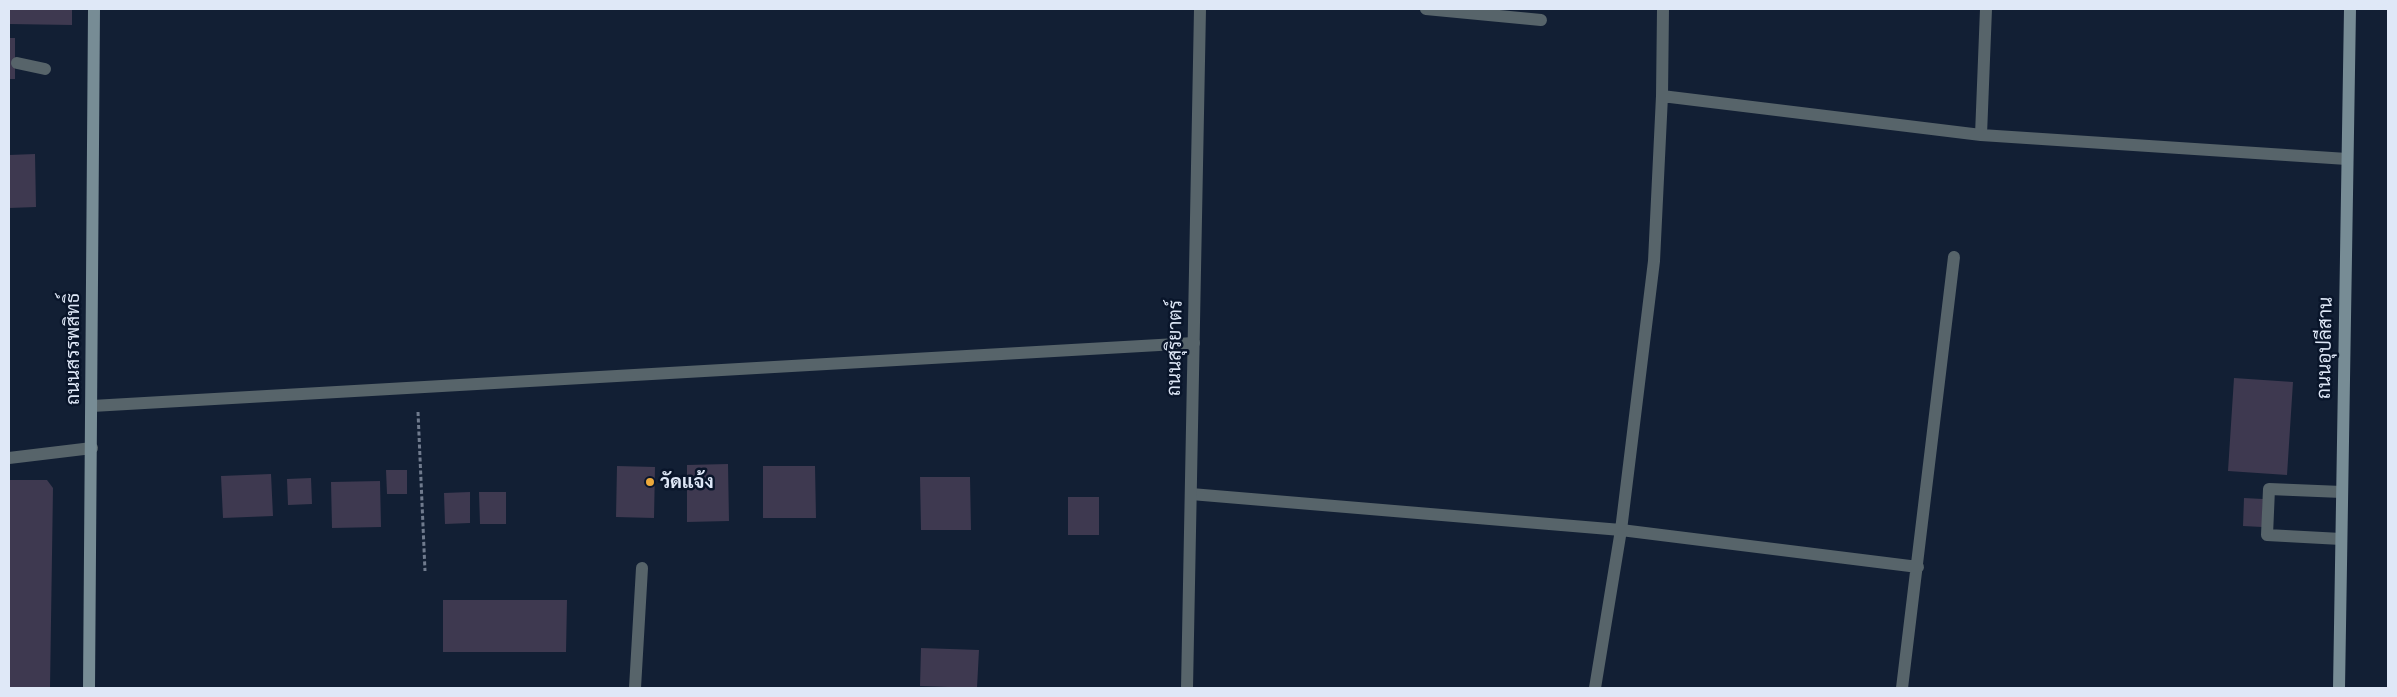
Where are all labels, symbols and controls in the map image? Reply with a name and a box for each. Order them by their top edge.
street label: ถนนสรรพสิทธิ์ [62,293,84,405]
street label: ถนนอุปลีสาน [2313,297,2337,399]
street label: ถนนสุริยาตร์ [1163,300,1187,396]
place label: วัดแจ้ง [660,471,714,493]
marker: วัดแจ้ง [644,476,656,488]

